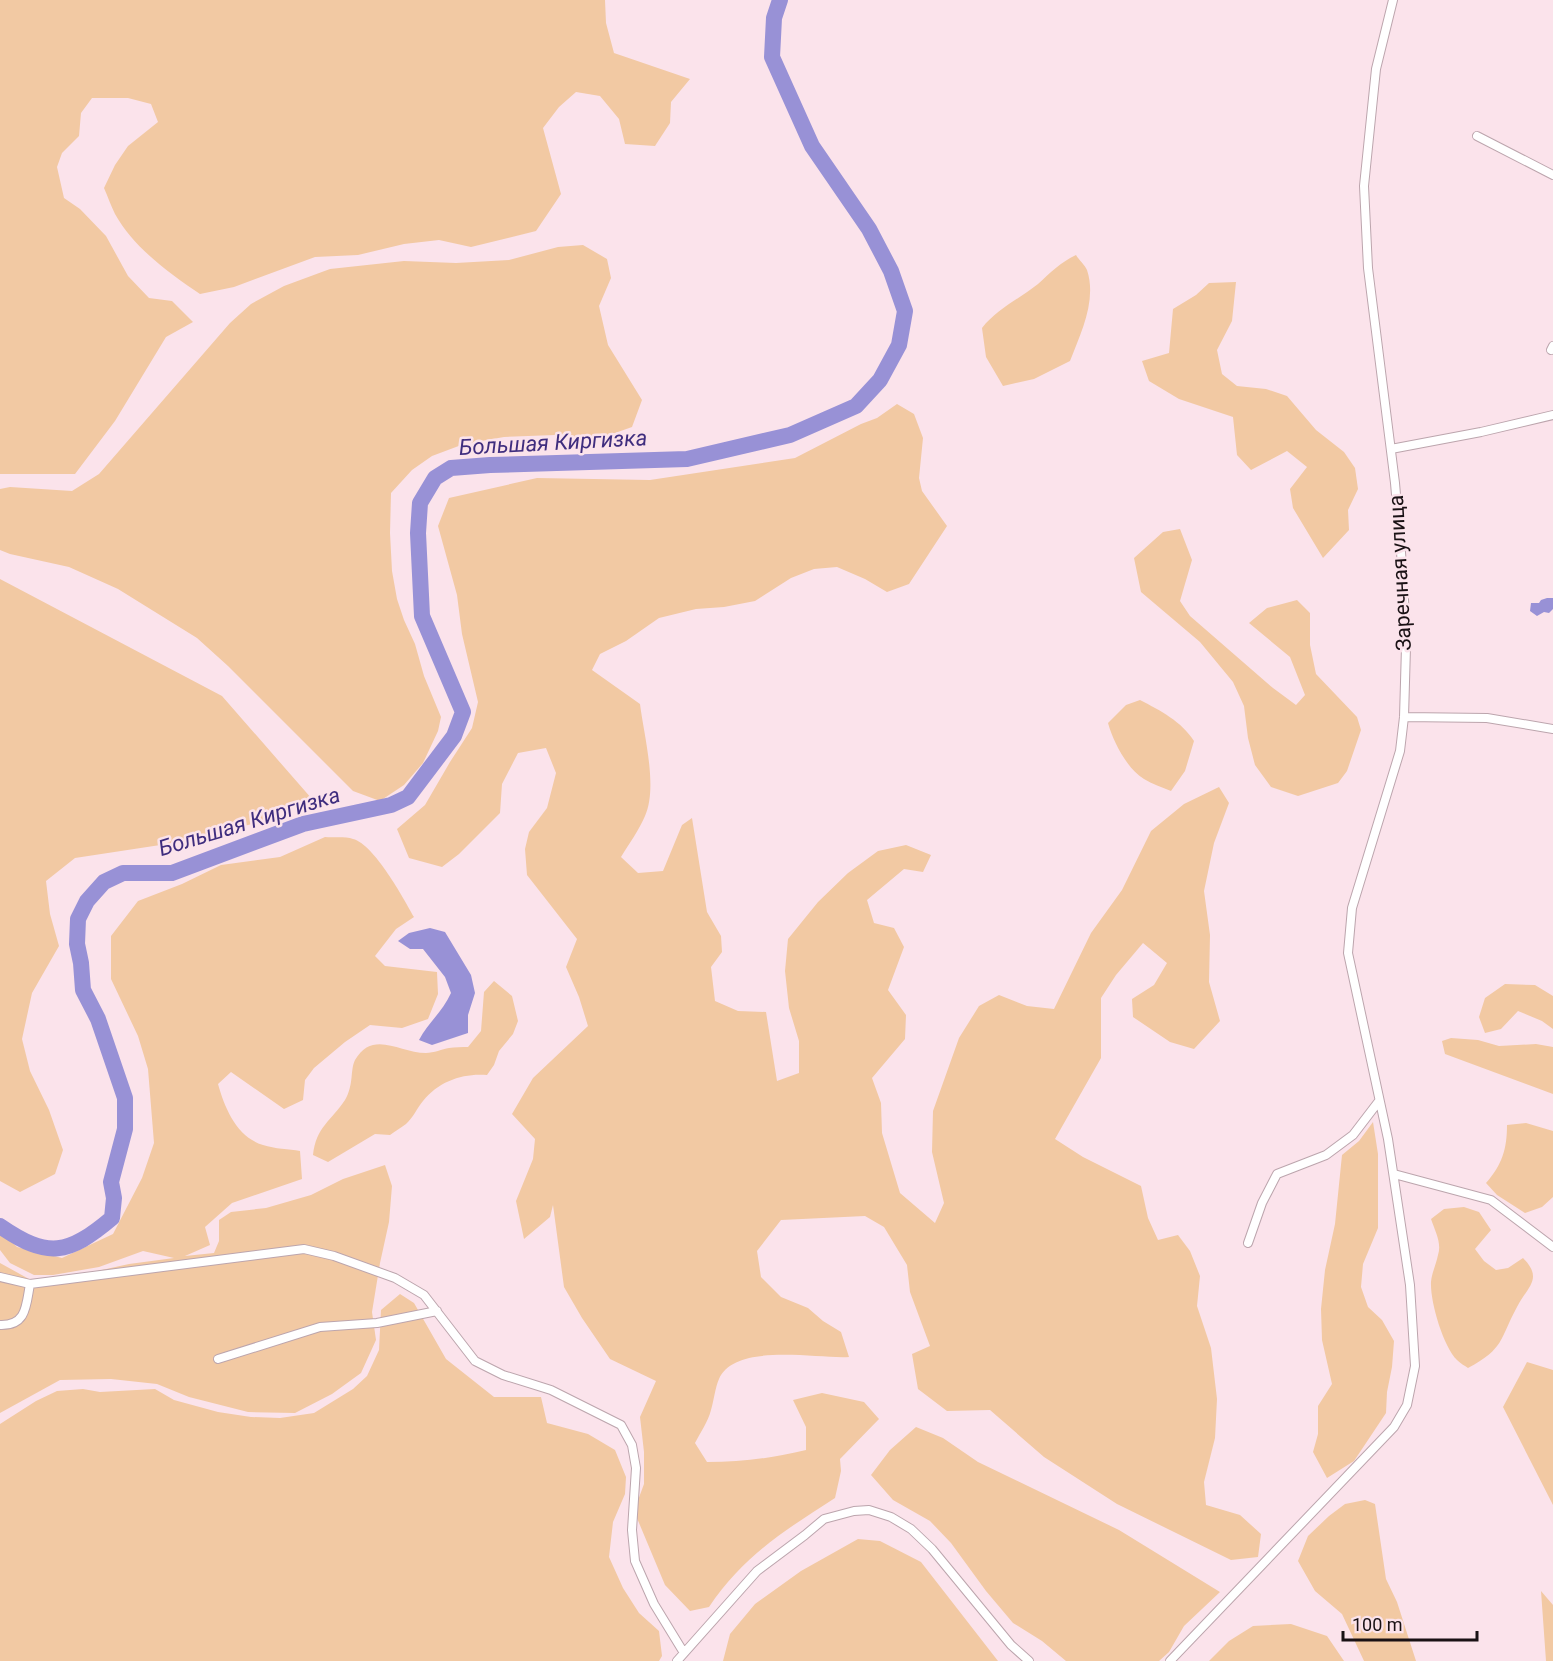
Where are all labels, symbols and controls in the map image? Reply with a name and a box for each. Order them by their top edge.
water label: Большая Киргизка [458,425,648,460]
street label: Заречная улица [1384,494,1416,652]
water label: Большая Киргизка [155,782,343,861]
scale bar [1343,1604,1476,1642]
text: 100 m [1352,1614,1403,1635]

